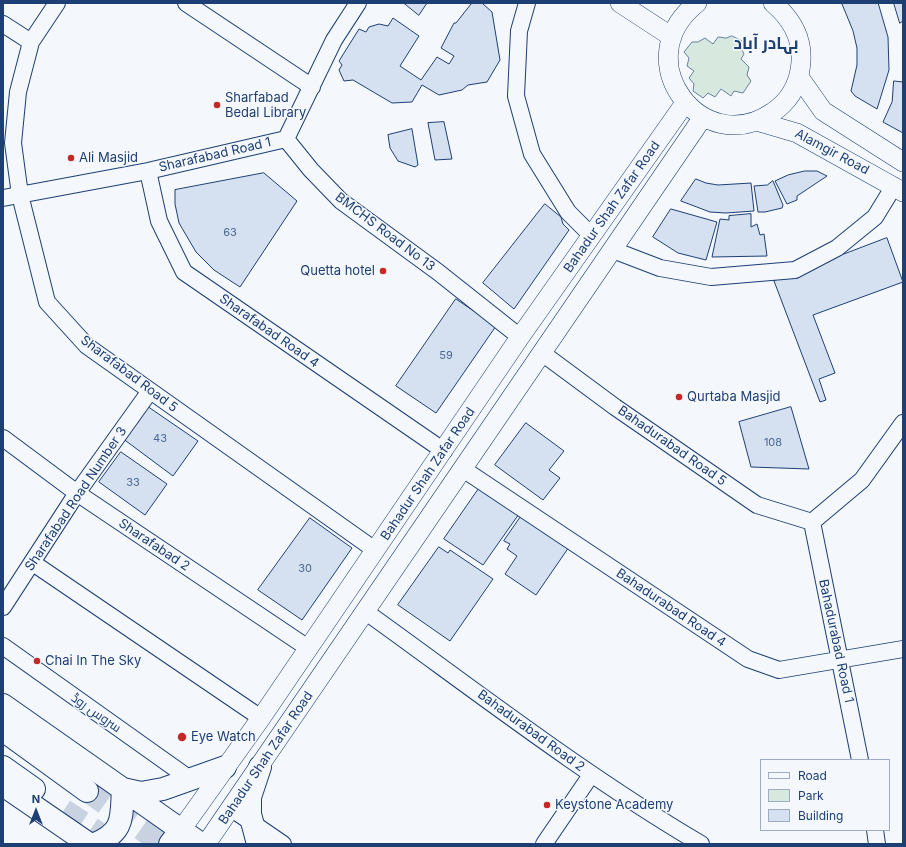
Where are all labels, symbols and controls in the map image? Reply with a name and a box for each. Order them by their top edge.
district label: بہادر آباد [733,34,799,54]
place label: Sharfabad Bedal Library [225,90,306,121]
marker: Sharfabad Bedal Library [212,100,222,110]
street label: Alamgir Road [792,126,872,178]
street label: Sharafabad Road 1 [157,134,273,176]
street label: Bahadur Shah Zafar Road [561,138,663,276]
place label: Ali Masjid [79,150,138,166]
marker: Ali Masjid [66,153,76,163]
street label: BMCHS Road No 13 [332,189,438,275]
house number: 63 [223,226,237,240]
place label: Quetta hotel [300,263,375,279]
marker: Quetta hotel [378,266,388,276]
street label: Sharafabad Road 4 [216,291,322,371]
street label: Sharafabad Road 5 [77,332,181,416]
house number: 59 [439,349,453,363]
place label: Qurtaba Masjid [687,389,781,405]
marker: Qurtaba Masjid [674,392,684,402]
street label: Bahadurabad Road 5 [615,403,729,489]
street label: Bahadur Shah Zafar Road [378,405,478,543]
street label: Sharafabad Road Number 3 [22,424,130,574]
house number: 43 [153,432,167,446]
house number: 108 [764,436,782,450]
house number: 33 [126,476,140,490]
street label: Sharafabad 2 [115,516,193,574]
house number: 30 [298,562,312,576]
street label: Bahadurabad Road 4 [613,565,729,651]
street label: Bahadurabad Road 1 [815,578,857,704]
place label: Chai In The Sky [45,653,141,669]
marker: Chai In The Sky [32,656,42,666]
street label: Bahadurabad Road 2 [474,687,588,775]
street label: Bahadur Shah Zafar Road [216,689,316,827]
street label: سروس روڈ [68,690,124,736]
place label: Eye Watch [191,729,256,745]
marker: Eye Watch [176,731,188,743]
legend [760,759,890,831]
text: Road [798,768,827,783]
text: Park [798,788,824,803]
north arrow [16,791,56,831]
text: N [32,792,40,806]
place label: Keystone Academy [555,797,673,813]
marker: Keystone Academy [542,800,552,810]
text: Building [798,808,843,823]

